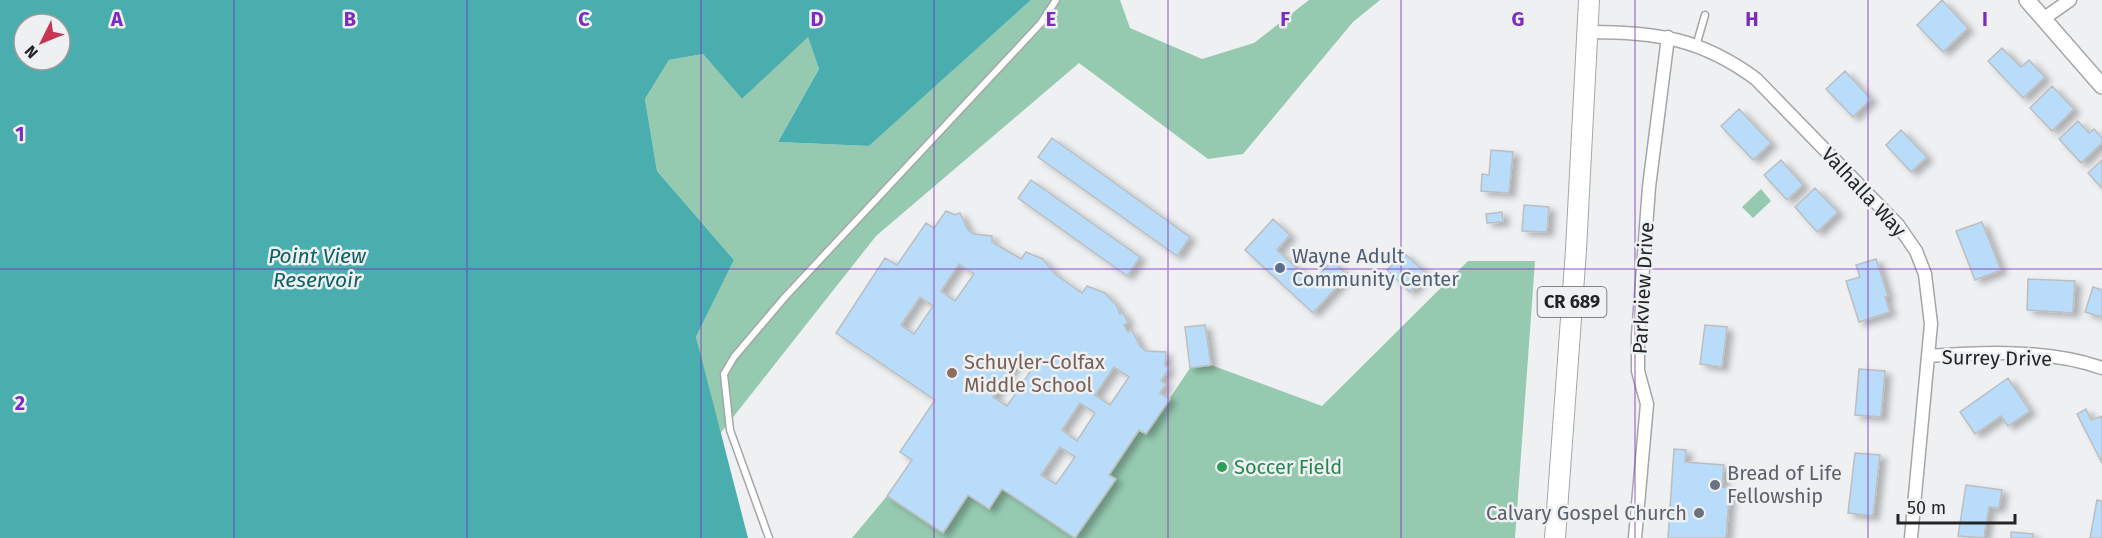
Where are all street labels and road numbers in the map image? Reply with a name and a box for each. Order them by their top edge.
street label: Valhalla Way [1817,142,1912,242]
street label: Parkview Drive [1628,221,1658,355]
road number: CR 689 [1538,287,1606,317]
street label: Surrey Drive [1942,345,2052,371]

